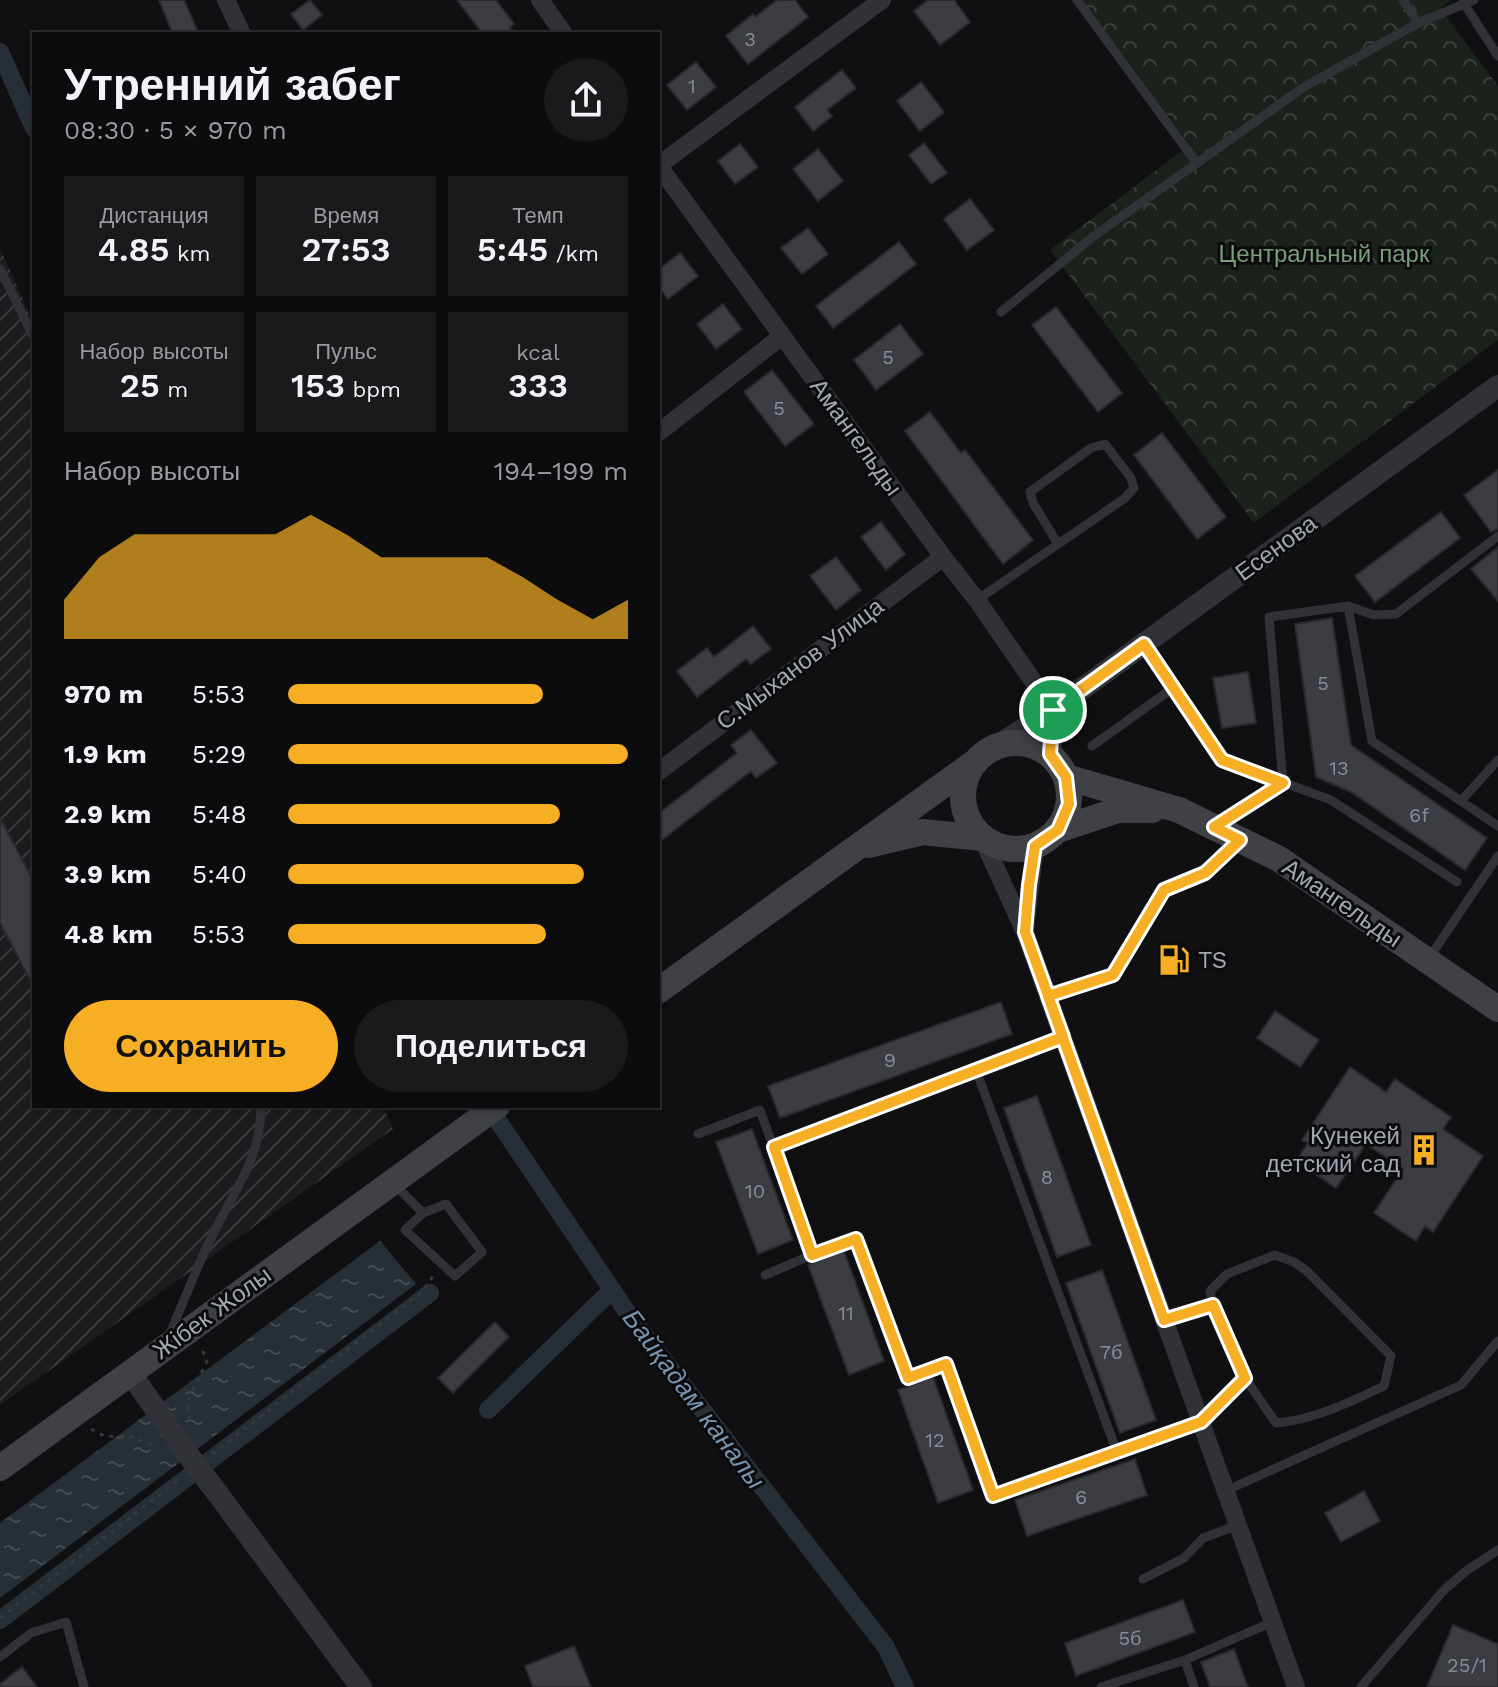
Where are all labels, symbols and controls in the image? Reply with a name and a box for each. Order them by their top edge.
house number: 3 [744,27,756,51]
button: share [544,58,628,142]
text: Утренний забег [64,59,401,111]
house number: 1 [688,74,696,98]
text: 08:30 · 5 × 970 m [64,115,287,145]
text: Дистанция [99,203,209,228]
text: Время [313,203,379,228]
text: Темп [512,203,564,228]
text: 4.85 [98,229,169,269]
text: 27:53 [301,229,391,269]
text: 5:45 [477,229,548,269]
park label: Центральный парк [1219,240,1430,268]
text: km [169,241,210,266]
text: /km [548,241,599,266]
text: Набор высоты [79,339,229,364]
text: Пульс [315,339,377,364]
text: kcal [516,340,560,365]
house number: 5 [882,345,894,369]
text: 25 [120,365,160,405]
text: 153 [291,365,345,405]
text: 333 [508,365,568,405]
street label: Амангельды [804,373,908,501]
text: m [160,377,188,402]
text: bpm [345,377,401,402]
house number: 5 [773,396,785,420]
text: Набор высоты [64,456,240,486]
text: 194–199 m [494,456,628,486]
street label: Есенова [1230,509,1323,587]
street label: С.Мыханов Улица [711,592,889,736]
house number: 5 [1317,671,1329,695]
pin [1019,676,1087,744]
text: 970 m [64,679,143,709]
text: 5:53 [192,679,245,709]
icon: arrive [1031,688,1075,732]
text: 1.9 km [64,739,147,769]
text: 5:29 [192,739,246,769]
house number: 13 [1329,756,1349,780]
text: 2.9 km [64,799,151,829]
text: 5:48 [192,799,247,829]
house number: 6f [1409,803,1429,827]
street label: Амангельды [1277,853,1407,953]
text: 3.9 km [64,859,151,889]
text: 5:40 [192,859,247,889]
text: 4.8 km [64,919,153,949]
text: 5:53 [192,919,245,949]
fuel station icon: TS [1157,943,1191,977]
place label: TS [1198,946,1227,974]
button: Сохранить [64,1000,338,1092]
button: Поделиться [354,1000,628,1092]
house number: 9 [884,1048,896,1072]
place label: Кунекей детский сад [1266,1122,1400,1178]
building icon: Кунекей детский сад [1407,1133,1441,1167]
house number: 8 [1041,1165,1053,1189]
house number: 10 [745,1179,765,1203]
street label: Жібек Жолы [148,1261,276,1365]
house number: 11 [838,1301,854,1325]
water label: Байқадам каналы [617,1303,771,1495]
house number: 7б [1100,1340,1122,1364]
house number: 12 [925,1428,945,1452]
house number: 6 [1075,1485,1087,1509]
house number: 5б [1118,1626,1142,1650]
house number: 25/1 [1447,1653,1487,1677]

